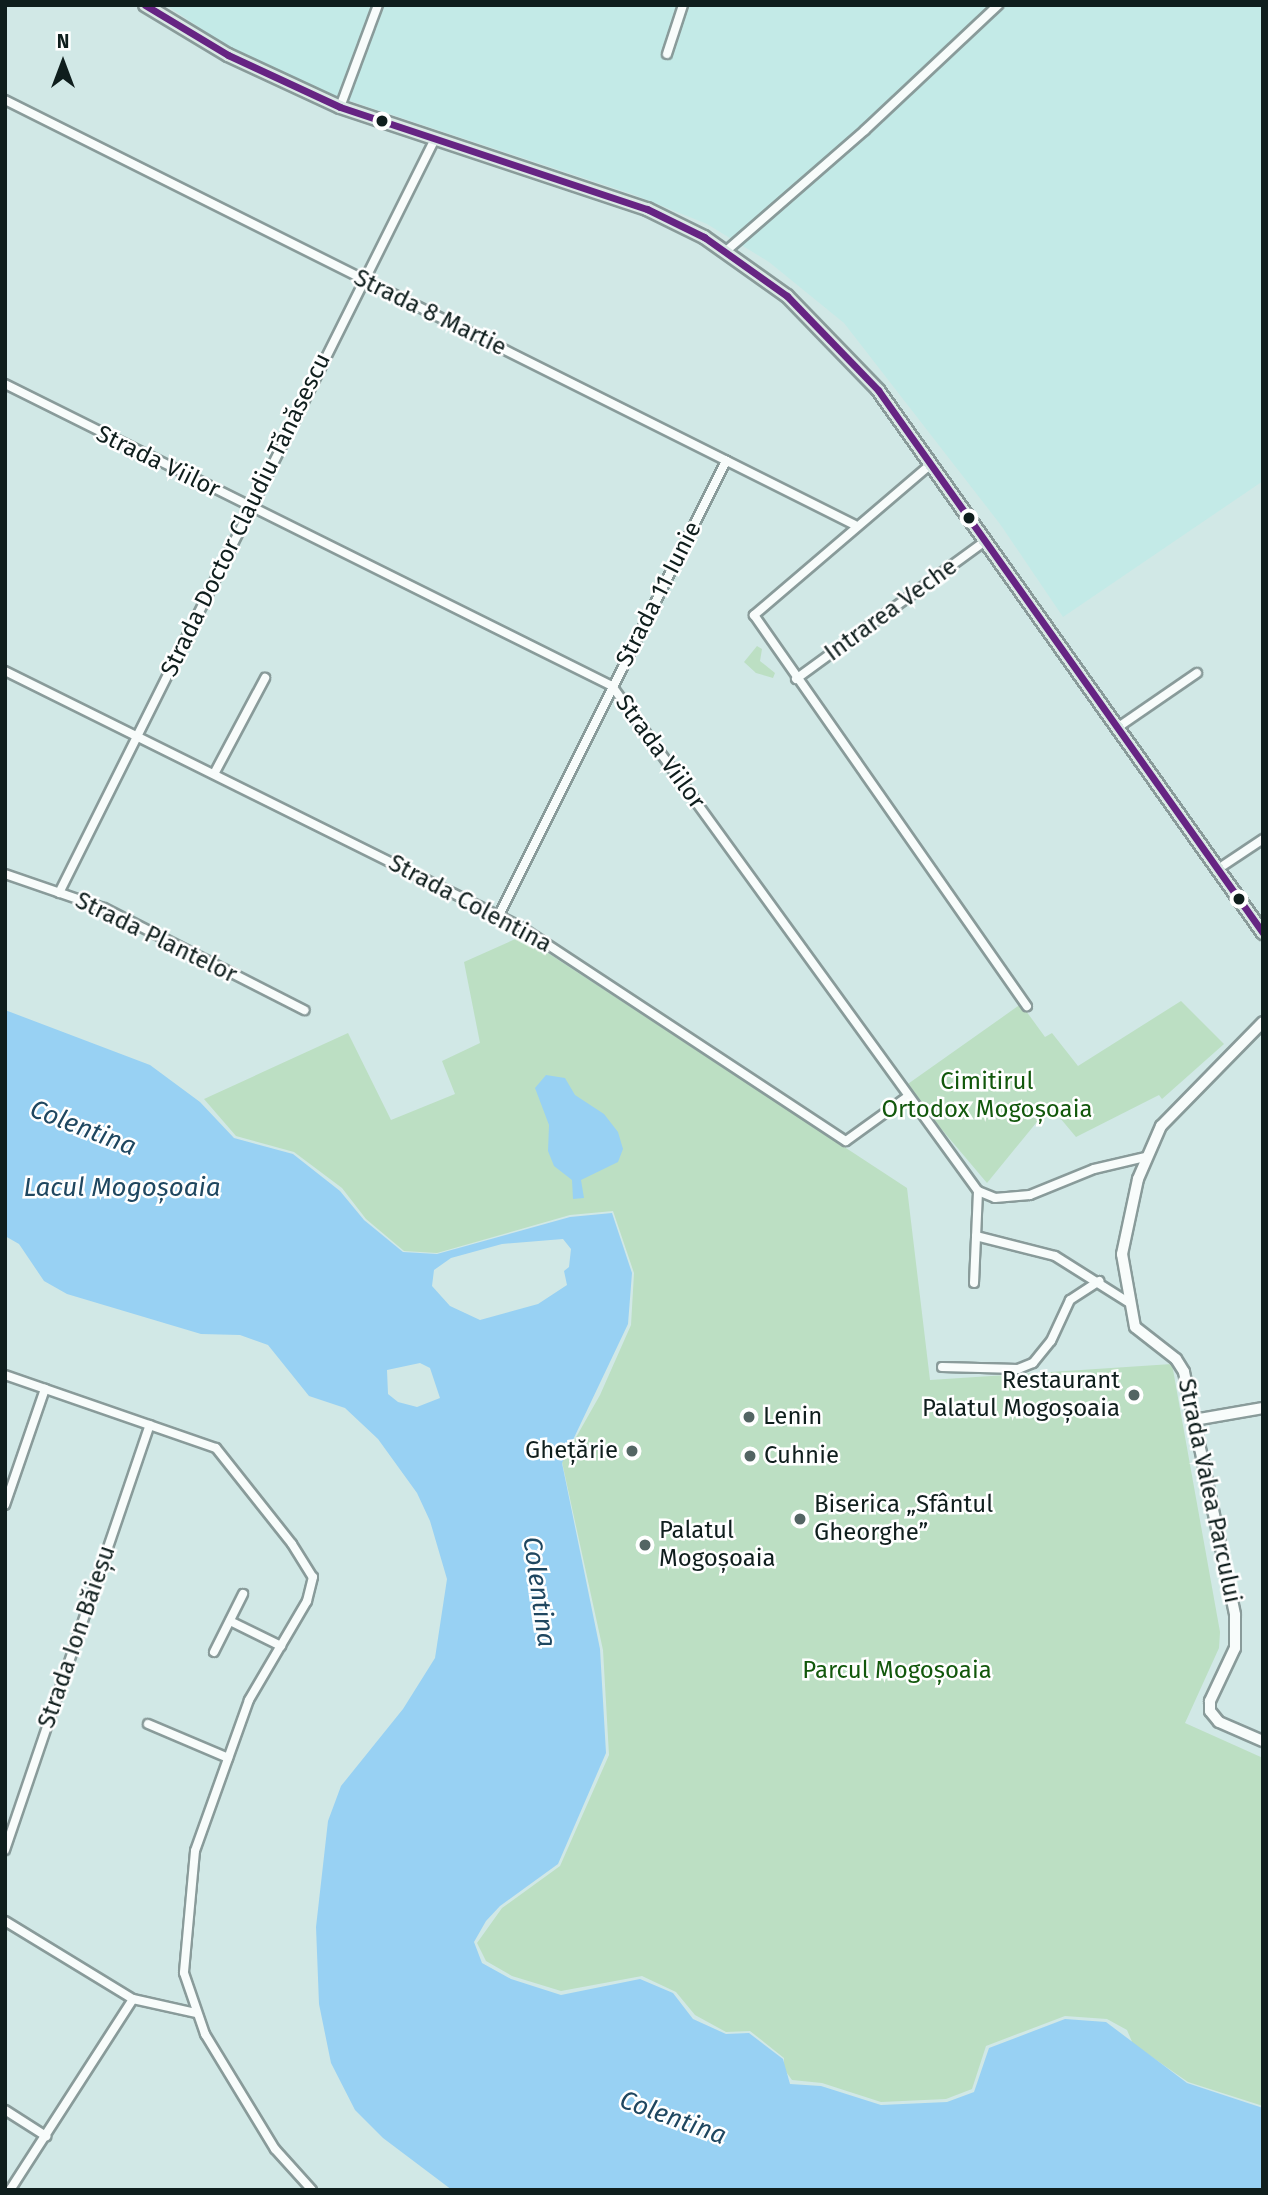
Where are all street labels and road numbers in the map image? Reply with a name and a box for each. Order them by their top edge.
street label: Strada 8 Martie [349,264,511,362]
street label: Strada Doctor Claudiu Tănăsescu [155,349,337,681]
street label: Strada Viilor [91,420,225,504]
street label: Strada 11 Iunie [610,517,708,671]
street label: Intrarea Veche [819,552,963,668]
street label: Strada Viilor [609,689,711,815]
street label: Strada Colentina [384,849,556,959]
street label: Strada Plantelor [70,886,242,990]
street label: Strada Valea Parcului [1171,1376,1247,1606]
street label: Strada Ion Băieșu [32,1542,122,1732]

